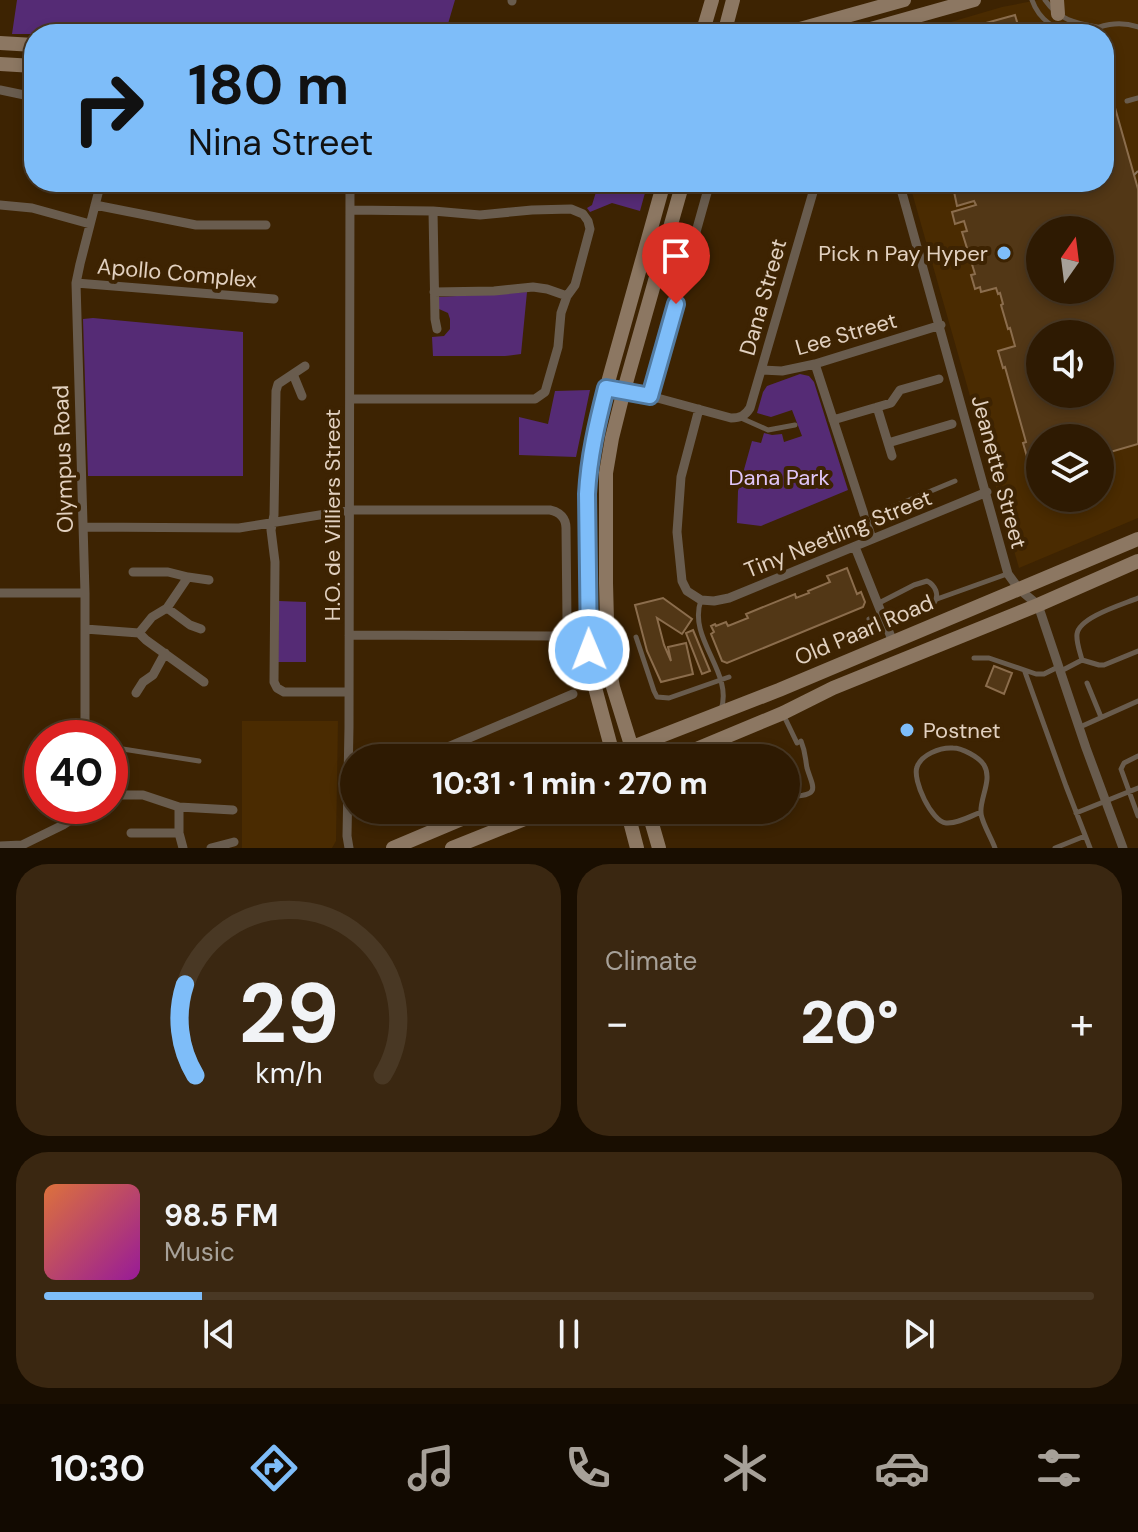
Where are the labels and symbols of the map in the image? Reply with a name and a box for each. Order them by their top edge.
north arrow [1026,216,1114,304]
pin [642,222,710,304]
street label: Dana Street [733,235,793,359]
place label: Pick n Pay Hyper [818,239,988,268]
marker: Pick n Pay Hyper [995,244,1013,262]
street label: Apollo Complex [96,252,258,294]
street label: Lee Street [792,306,900,362]
street label: Olympus Road [46,384,80,534]
street label: Jeanette Street [965,392,1033,552]
street label: H.O. de Villiers Street [318,409,347,621]
park label: Dana Park [728,463,830,492]
street label: Tiny Neetling Street [740,483,936,585]
street label: Old Paarl Road [790,588,938,672]
position arrow [547,608,631,692]
place label: Postnet [923,716,1001,745]
speed limit sign: 40 [24,720,128,824]
marker: Postnet [898,721,916,739]

